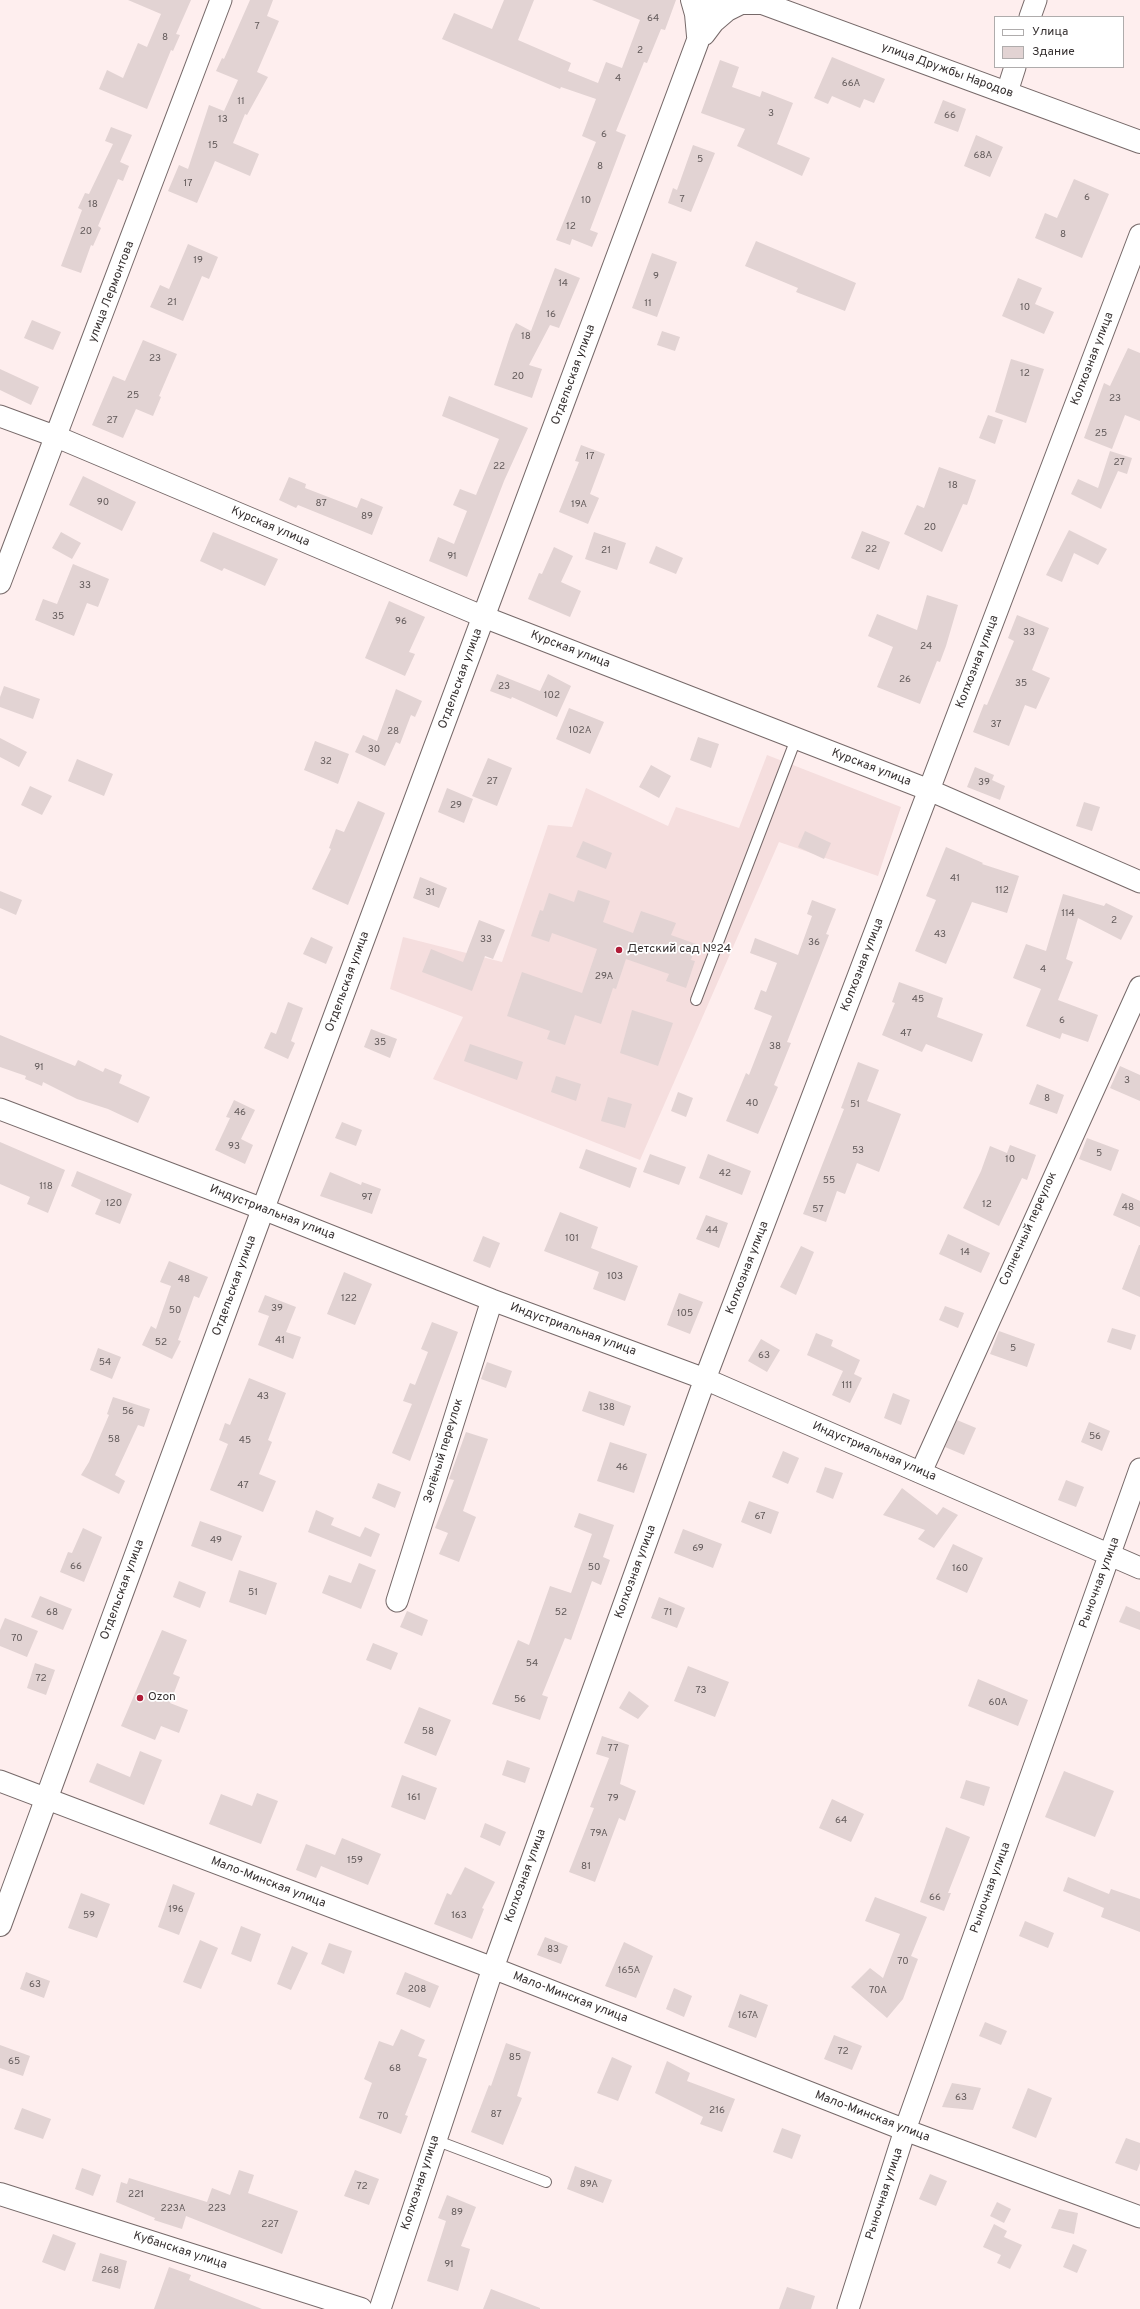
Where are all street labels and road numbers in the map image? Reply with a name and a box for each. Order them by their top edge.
street label: улица Дружбы Народов [879,40,1015,102]
street label: улица Лермонтова [86,239,138,345]
street label: Колхозная улица [1069,310,1117,408]
street label: Отдельская улица [549,323,599,427]
street label: Курская улица [229,504,311,550]
street label: Колхозная улица [954,613,1002,711]
street label: Отдельская улица [436,627,486,731]
street label: Курская улица [528,628,612,672]
street label: Курская улица [829,746,913,790]
street label: Колхозная улица [839,916,887,1014]
street label: Отдельская улица [323,930,373,1034]
street label: Солнечный переулок [997,1170,1061,1288]
street label: Индустриальная улица [207,1182,337,1244]
street label: Колхозная улица [724,1219,772,1317]
street label: Отдельская улица [210,1234,260,1338]
street label: Индустриальная улица [508,1300,638,1360]
street label: Зелёный переулок [421,1397,467,1505]
street label: Индустриальная улица [810,1419,938,1485]
street label: Колхозная улица [612,1523,660,1621]
street label: Рыночная улица [1077,1536,1123,1630]
street label: Отдельская улица [98,1538,148,1642]
street label: Колхозная улица [502,1827,550,1925]
street label: Рыночная улица [968,1841,1014,1935]
street label: Мало-Минская улица [209,1854,327,1912]
street label: Мало-Минская улица [511,1969,629,2027]
street label: Мало-Минская улица [813,2088,931,2146]
street label: Колхозная улица [399,2134,443,2232]
street label: Рыночная улица [863,2146,907,2242]
street label: Кубанская улица [131,2229,229,2273]

